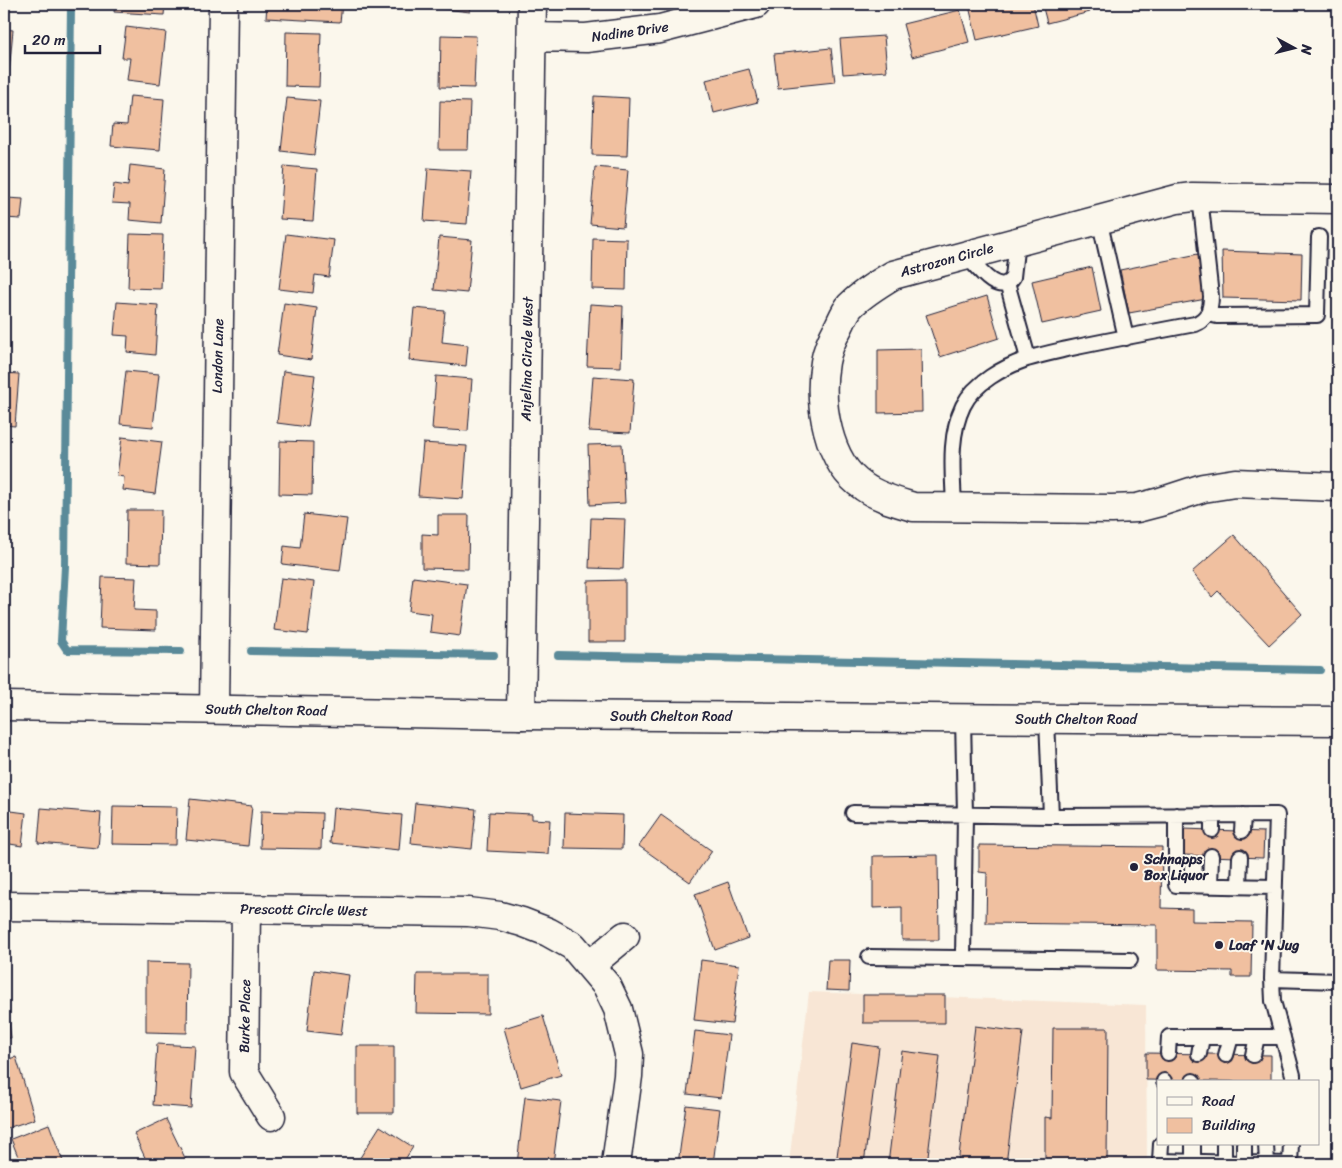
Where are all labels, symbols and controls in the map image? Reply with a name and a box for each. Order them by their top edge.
street label: Nadine Drive [590,14,670,50]
scale bar [25,22,100,54]
north arrow [1270,22,1320,72]
text: 20 m [32,27,66,53]
text: N [1293,42,1320,56]
street label: Astrozon Circle [896,235,997,285]
street label: Anjelina Circle West [513,295,541,422]
street label: London Lane [205,318,231,394]
street label: South Chelton Road [205,696,329,724]
street label: South Chelton Road [610,704,734,729]
street label: South Chelton Road [1015,707,1139,732]
place label: Schnapps Box Liquor [1143,847,1210,888]
marker: Schnapps Box Liquor [1128,861,1140,873]
street label: Prescott Circle West [240,896,368,924]
place label: Loaf 'N Jug [1229,933,1300,958]
marker: Loaf 'N Jug [1213,939,1225,951]
street label: Burke Place [232,979,258,1053]
legend [1157,1080,1320,1146]
text: Road [1202,1088,1235,1114]
text: Building [1202,1112,1256,1138]

